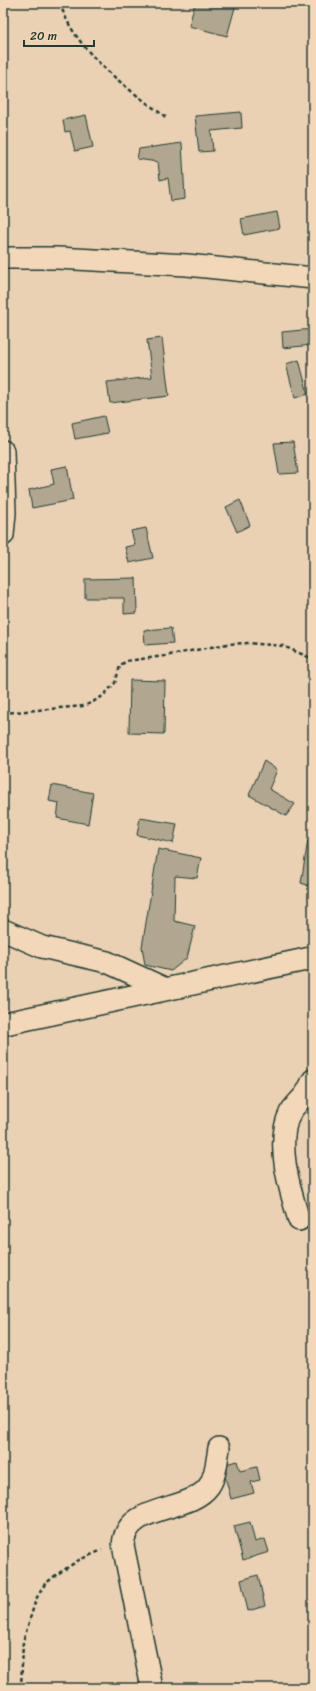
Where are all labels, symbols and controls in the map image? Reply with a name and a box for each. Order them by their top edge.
scale bar [24,22,94,48]
text: 20 m [30,25,57,47]

